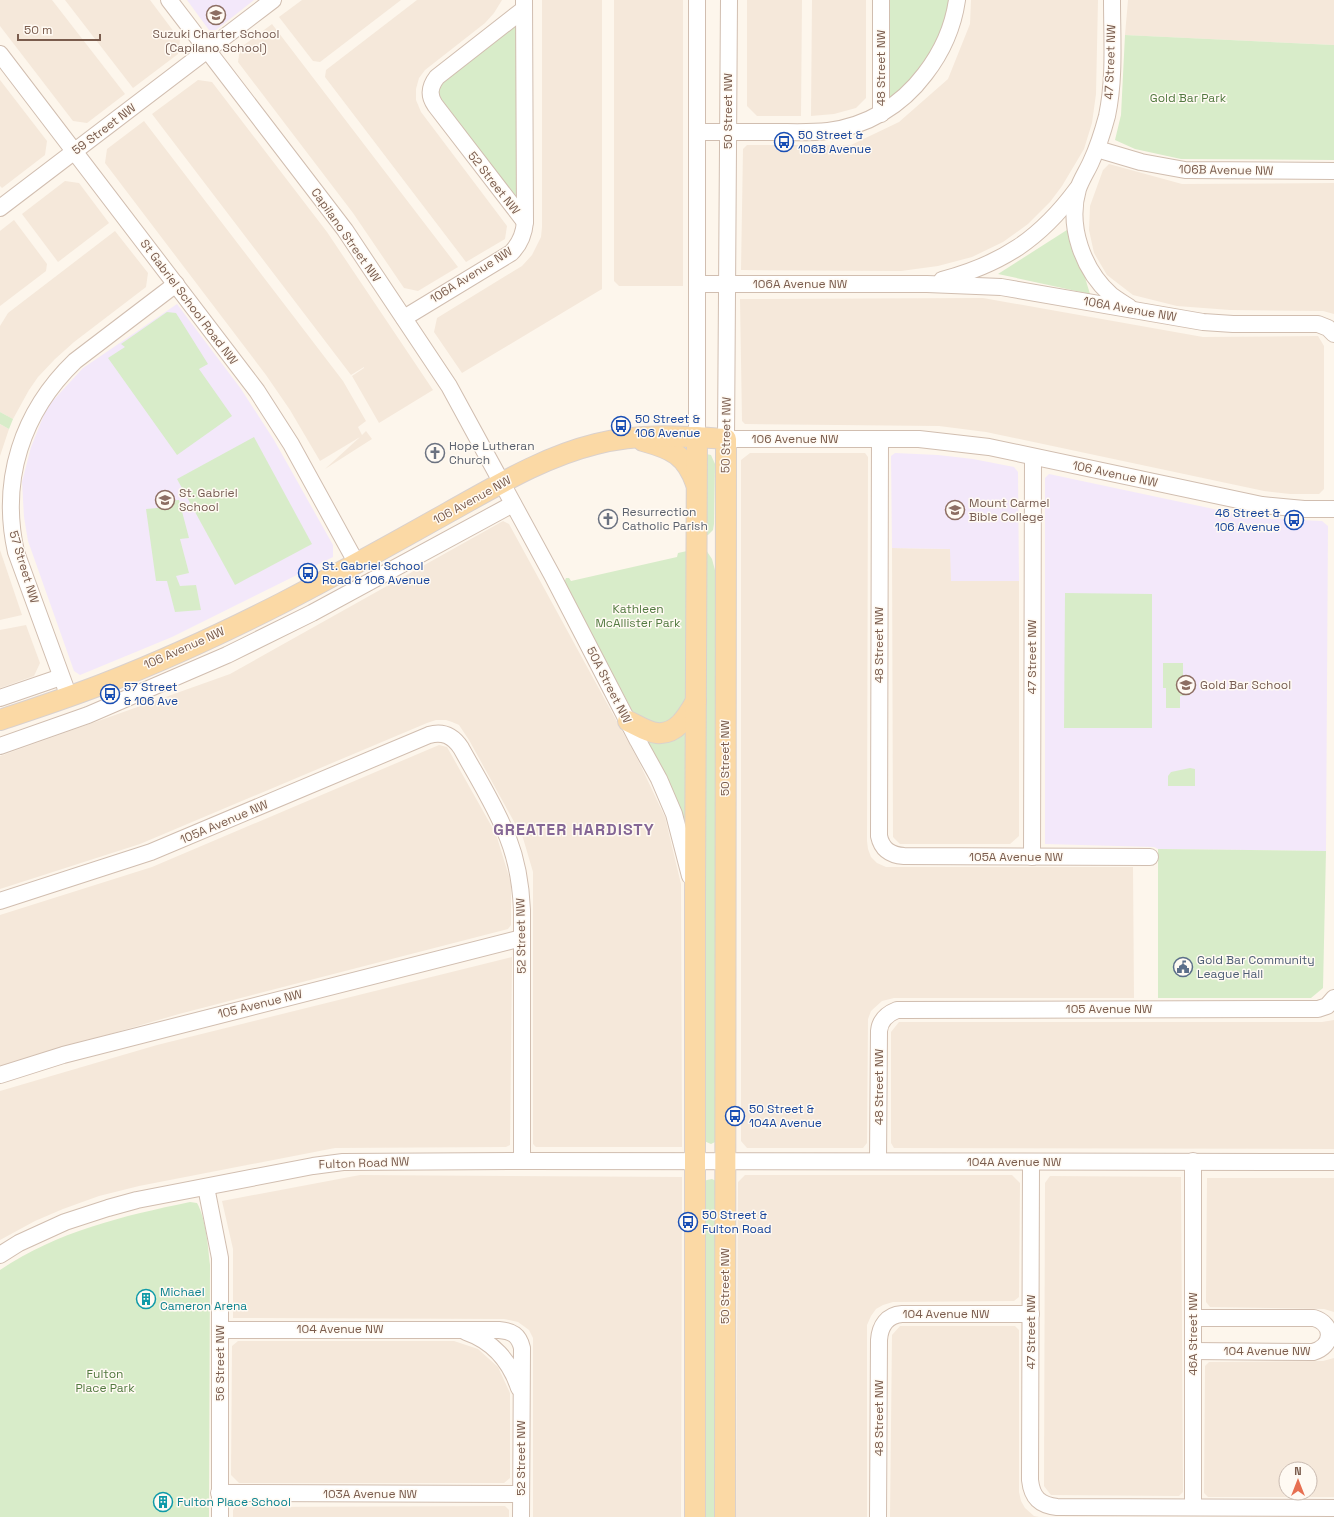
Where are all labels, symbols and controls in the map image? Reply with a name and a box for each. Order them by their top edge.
school or university icon: Suzuki Charter School (Capilano School) [205,4,227,26]
scale bar [18,16,100,42]
text: 50 m [24,22,52,38]
street label: 47 Street NW [1101,24,1119,100]
place label: Suzuki Charter School (Capilano School) [153,26,279,56]
street label: 48 Street NW [873,29,889,106]
street label: 50 Street NW [720,72,736,149]
park label: Gold Bar Park [1150,90,1227,106]
street label: 59 Street NW [69,99,139,158]
place label: 50 Street & 106B Avenue [798,127,871,157]
bus stop icon: 50 Street & 106B Avenue [773,131,795,153]
street label: 52 Street NW [464,148,524,218]
street label: 106B Avenue NW [1178,161,1274,179]
street label: Capilano Street NW [308,185,385,286]
street label: St Gabriel School Road NW [137,236,242,368]
street label: 106A Avenue NW [427,243,516,307]
street label: 106A Avenue NW [753,276,848,292]
street label: 106A Avenue NW [1082,293,1178,325]
street label: 50 Street NW [717,396,735,473]
place label: 50 Street & 106 Avenue [635,411,700,441]
bus stop icon: 50 Street & 106 Avenue [610,415,632,437]
street label: 106 Avenue NW [752,431,839,447]
place label: Hope Lutheran Church [449,438,535,468]
church icon: Hope Lutheran Church [424,442,446,464]
street label: 106 Avenue NW [1071,457,1160,491]
street label: 106 Avenue NW [430,472,514,528]
place label: St. Gabriel School [179,485,238,515]
school or university icon: St. Gabriel School [154,489,176,511]
place label: Mount Carmel Bible College [969,495,1049,525]
school or university icon: Mount Carmel Bible College [944,499,966,521]
place label: Resurrection Catholic Parish [622,504,708,534]
place label: 46 Street & 106 Avenue [1215,505,1280,535]
church icon: Resurrection Catholic Parish [597,508,619,530]
bus stop icon: 46 Street & 106 Avenue [1283,509,1305,531]
street label: 57 Street NW [5,529,43,606]
place label: St. Gabriel School Road & 106 Avenue [322,558,430,588]
bus stop icon: St. Gabriel School Road & 106 Avenue [297,562,319,584]
park label: Kathleen McAllister Park [595,601,681,631]
street label: 48 Street NW [871,606,887,683]
street label: 47 Street NW [1024,619,1040,695]
street label: 106 Avenue NW [141,623,227,673]
street label: 50A Street NW [583,644,635,726]
school or university icon: Gold Bar School [1175,674,1197,696]
place label: Gold Bar School [1200,677,1291,693]
place label: 57 Street & 106 Ave [124,679,178,709]
bus stop icon: 57 Street & 106 Ave [99,683,121,705]
street label: 50 Street NW [717,719,733,796]
street label: 105A Avenue NW [178,796,271,848]
district label: GREATER HARDISTY [493,819,655,840]
street label: 105A Avenue NW [969,849,1064,865]
street label: 52 Street NW [512,898,530,974]
place label: Gold Bar Community League Hall [1197,952,1315,982]
public building icon: Gold Bar Community League Hall [1172,956,1194,978]
street label: 105 Avenue NW [216,986,305,1022]
street label: 105 Avenue NW [1066,1001,1153,1017]
street label: 48 Street NW [871,1048,887,1125]
place label: 50 Street & 104A Avenue [749,1101,822,1131]
bus stop icon: 50 Street & 104A Avenue [724,1105,746,1127]
street label: Fulton Road NW [318,1153,410,1173]
street label: 104A Avenue NW [967,1154,1062,1170]
place label: 50 Street & Fulton Road [702,1207,771,1237]
bus stop icon: 50 Street & Fulton Road [677,1211,699,1233]
street label: 50 Street NW [717,1247,733,1324]
place label: Michael Cameron Arena [160,1284,247,1314]
building icon: Michael Cameron Arena [135,1288,157,1310]
street label: 46A Street NW [1185,1292,1201,1376]
street label: 47 Street NW [1023,1294,1039,1370]
street label: 104 Avenue NW [902,1306,990,1322]
street label: 104 Avenue NW [296,1321,384,1337]
street label: 56 Street NW [212,1325,228,1401]
street label: 104 Avenue NW [1223,1343,1311,1359]
park label: Fulton Place Park [75,1366,135,1396]
street label: 48 Street NW [871,1379,887,1456]
street label: 52 Street NW [513,1420,529,1496]
north arrow [1278,1461,1318,1501]
text: N [1294,1464,1302,1478]
street label: 103A Avenue NW [323,1486,418,1502]
building icon: Fulton Place School [152,1491,174,1513]
place label: Fulton Place School [177,1494,291,1510]

